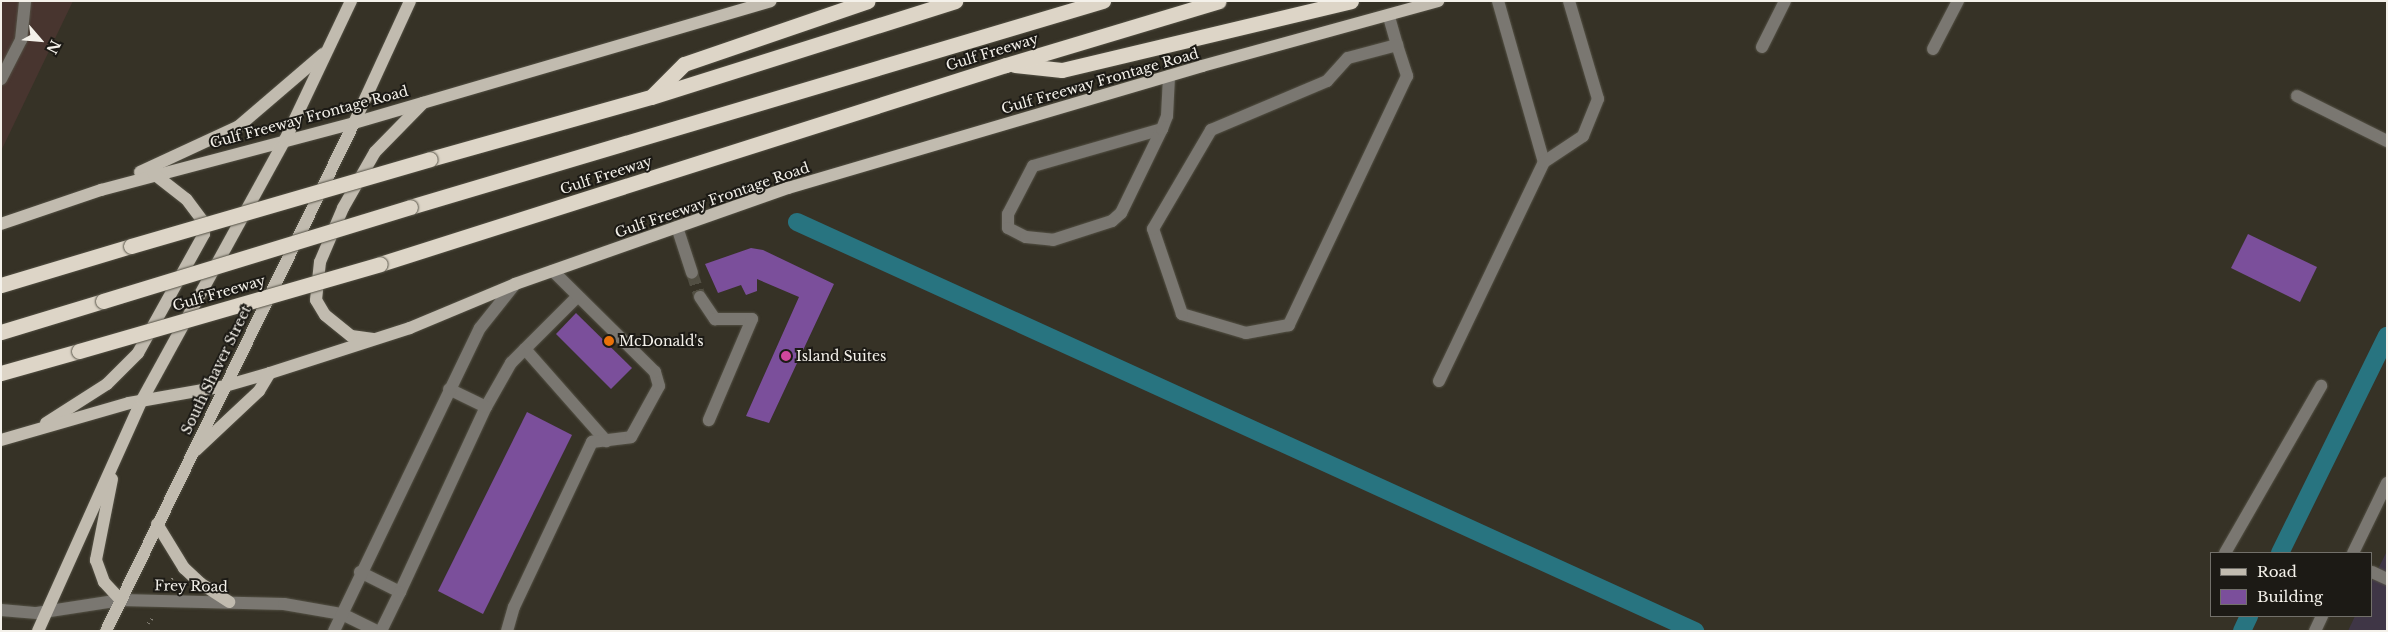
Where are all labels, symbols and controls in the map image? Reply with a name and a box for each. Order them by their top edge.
north arrow [15,15,65,65]
street label: Gulf Freeway [944,30,1040,74]
text: N [42,37,64,57]
street label: Gulf Freeway Frontage Road [999,45,1201,117]
street label: Gulf Freeway Frontage Road [208,82,410,152]
street label: Gulf Freeway [558,152,654,198]
street label: Gulf Freeway Frontage Road [612,159,812,241]
street label: Gulf Freeway [171,272,267,314]
street label: South Shaver Street [177,303,255,437]
place label: McDonald's [619,333,704,349]
marker: McDonald's [603,335,615,347]
place label: Island Suites [796,348,886,364]
marker: Island Suites [780,350,792,362]
legend [2210,552,2373,617]
text: Road [2257,562,2297,581]
street label: Frey Road [154,577,228,595]
text: Building [2257,587,2323,606]

